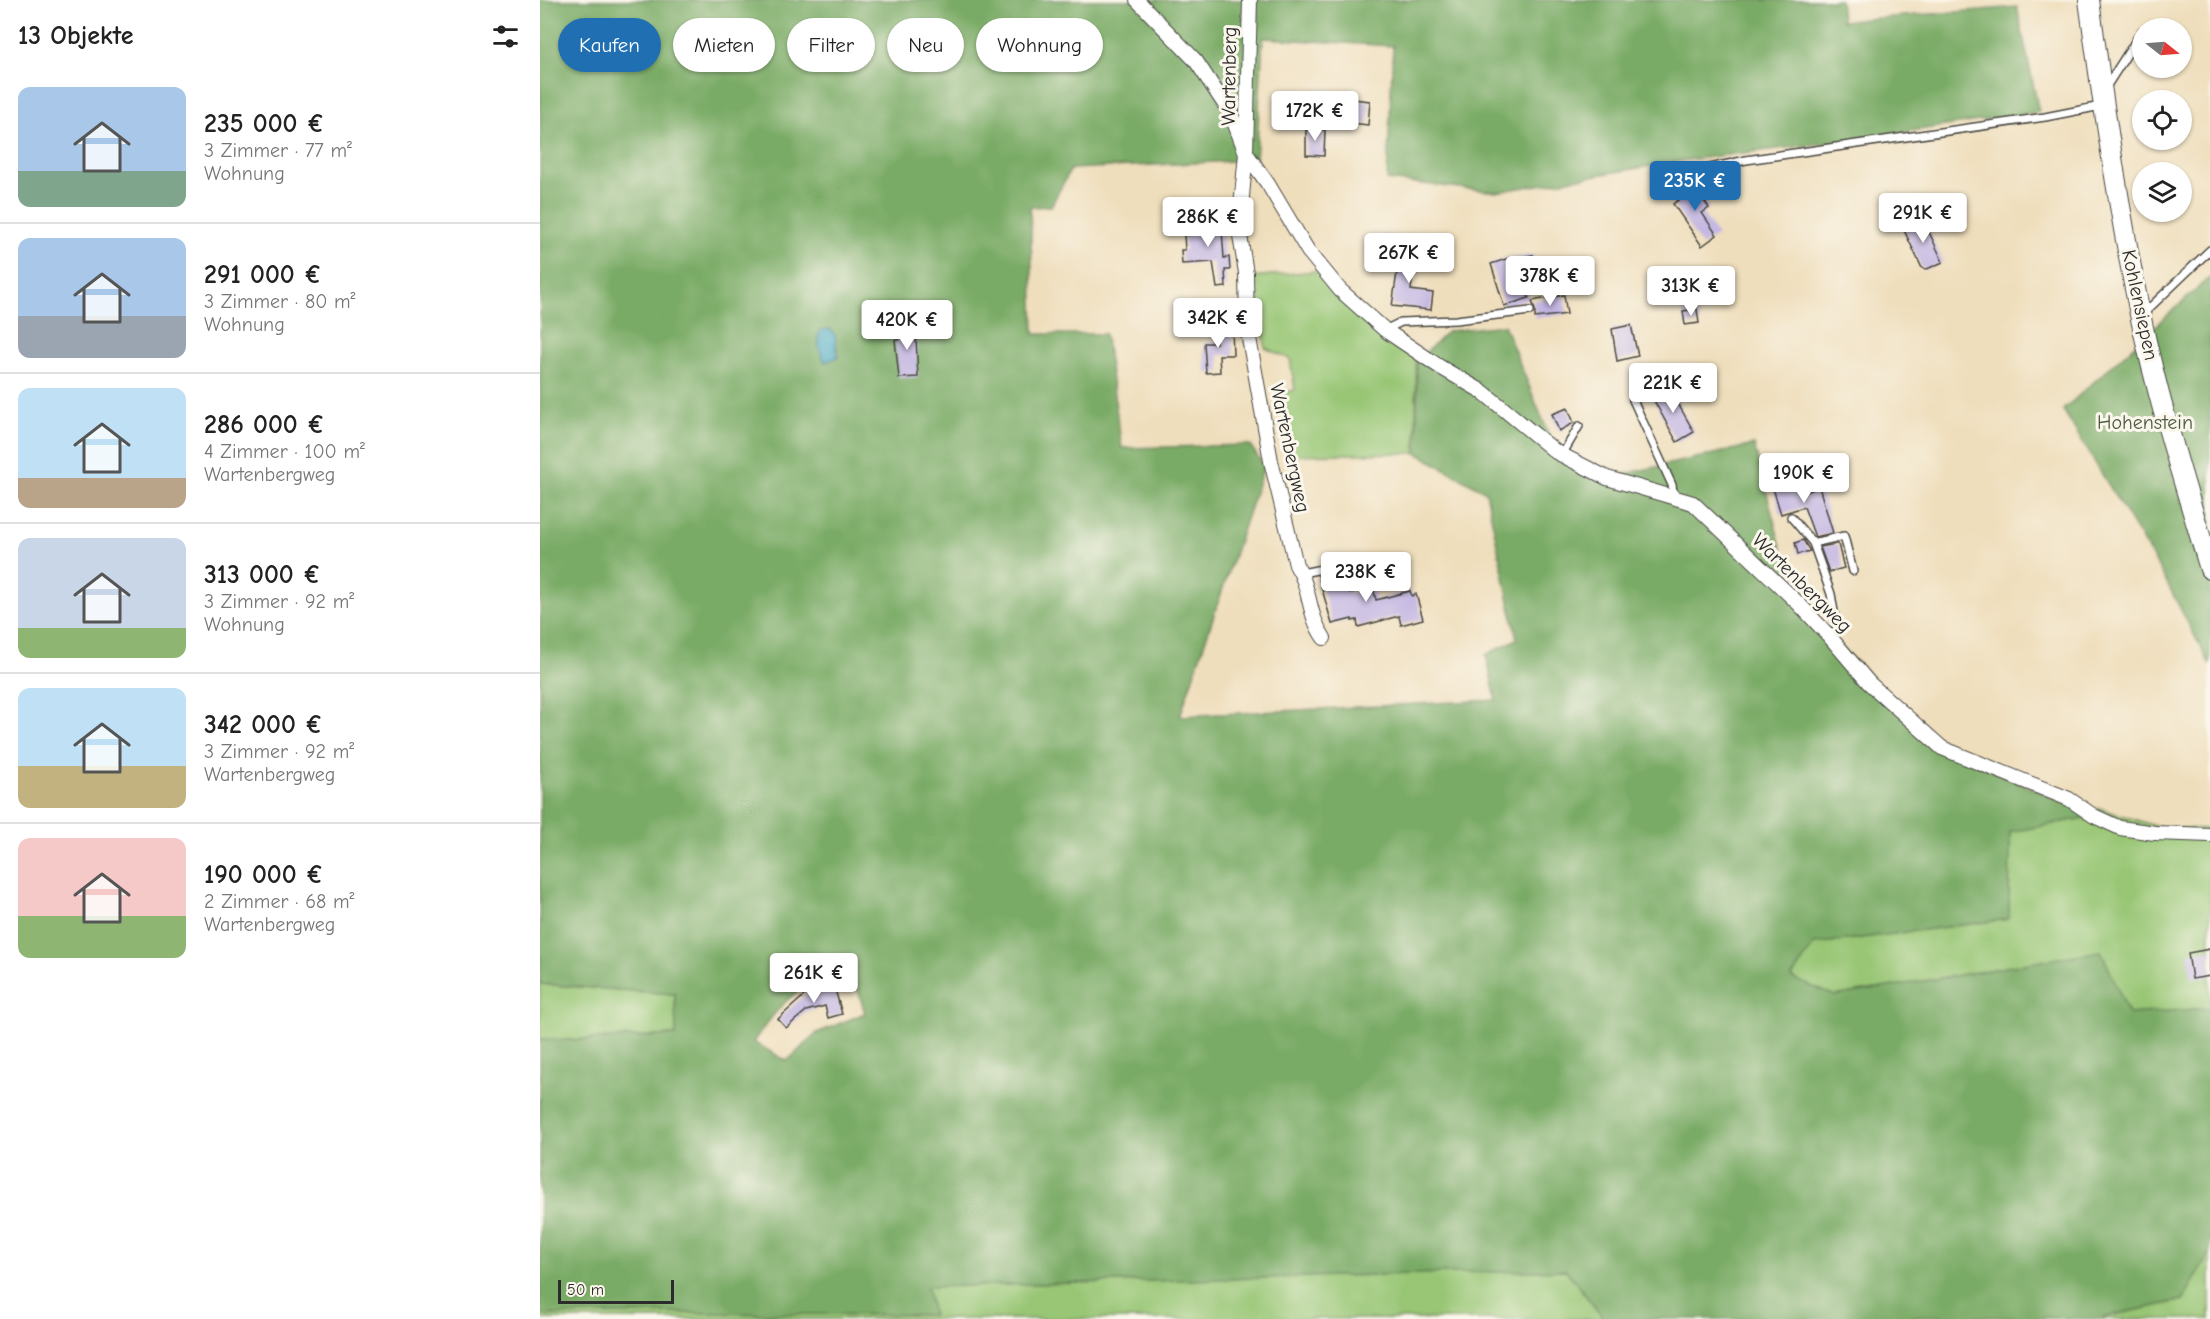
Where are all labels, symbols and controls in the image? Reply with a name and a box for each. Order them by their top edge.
chip: Kaufen [558,18,661,72]
chip: Mieten [673,18,775,72]
chip: Filter [787,18,875,72]
chip: Neu [887,18,964,72]
chip: Wohnung [976,18,1103,72]
north arrow [2132,18,2192,78]
map controls [2132,18,2192,222]
icon: filters [489,20,522,53]
text: 13 Objekte [18,21,133,51]
street label: Wartenberg [1217,26,1241,126]
button: locate [2132,90,2192,150]
pin: 172K € [1266,91,1364,142]
text: 172K € [1286,99,1344,122]
text: 235 000 € [204,109,325,139]
icon: home [66,111,138,183]
text: 3 Zimmer · 77 m² [204,139,352,162]
pin: 235K € [1646,161,1744,212]
text: Wohnung [204,162,285,185]
button: layers [2132,162,2192,222]
text: 235K € [1664,169,1726,192]
pin: 291K € [1874,193,1972,244]
pin: 286K € [1159,197,1257,248]
text: 291K € [1893,201,1953,224]
text: 286K € [1177,205,1239,228]
pin: 267K € [1360,233,1458,284]
text: 267K € [1378,241,1440,264]
street label: Kohlensiepen [2117,248,2163,362]
pin: 378K € [1501,256,1599,307]
text: 291 000 € [204,260,322,290]
icon: home [66,262,138,334]
text: 378K € [1520,264,1580,287]
pin: 313K € [1642,266,1740,317]
text: 313K € [1661,274,1721,297]
text: 3 Zimmer · 80 m² [204,290,356,313]
pin: 342K € [1169,298,1267,349]
pin: 420K € [858,300,956,351]
text: 342K € [1187,306,1249,329]
text: 420K € [876,308,938,331]
text: Wohnung [204,313,285,336]
pin: 221K € [1624,363,1722,414]
text: 221K € [1643,371,1703,394]
street label: Wartenbergweg [1265,381,1315,515]
text: 286 000 € [204,410,325,440]
park label: Hohenstein [2097,411,2193,434]
icon: home [66,412,138,484]
text: 4 Zimmer · 100 m² [204,440,365,463]
pin: 190K € [1755,453,1853,504]
text: 190K € [1773,461,1835,484]
text: Wartenbergweg [204,463,335,486]
street label: Wartenbergweg [1747,528,1857,638]
pin: 238K € [1317,552,1415,603]
text: 313 000 € [204,560,321,590]
text: 238K € [1335,560,1397,583]
icon: home [66,562,138,634]
text: 3 Zimmer · 92 m² [204,590,354,613]
text: Wohnung [204,613,285,636]
text: 342 000 € [204,710,323,740]
icon: home [66,712,138,784]
text: 3 Zimmer · 92 m² [204,740,354,763]
text: Wartenbergweg [204,763,335,786]
text: 190 000 € [204,860,324,890]
icon: home [66,862,138,934]
text: 2 Zimmer · 68 m² [204,890,355,913]
text: Wartenbergweg [204,913,335,936]
pin: 261K € [765,953,863,1004]
text: 261K € [784,961,844,984]
scale bar [558,1277,674,1304]
text: 50 m [567,1281,604,1299]

